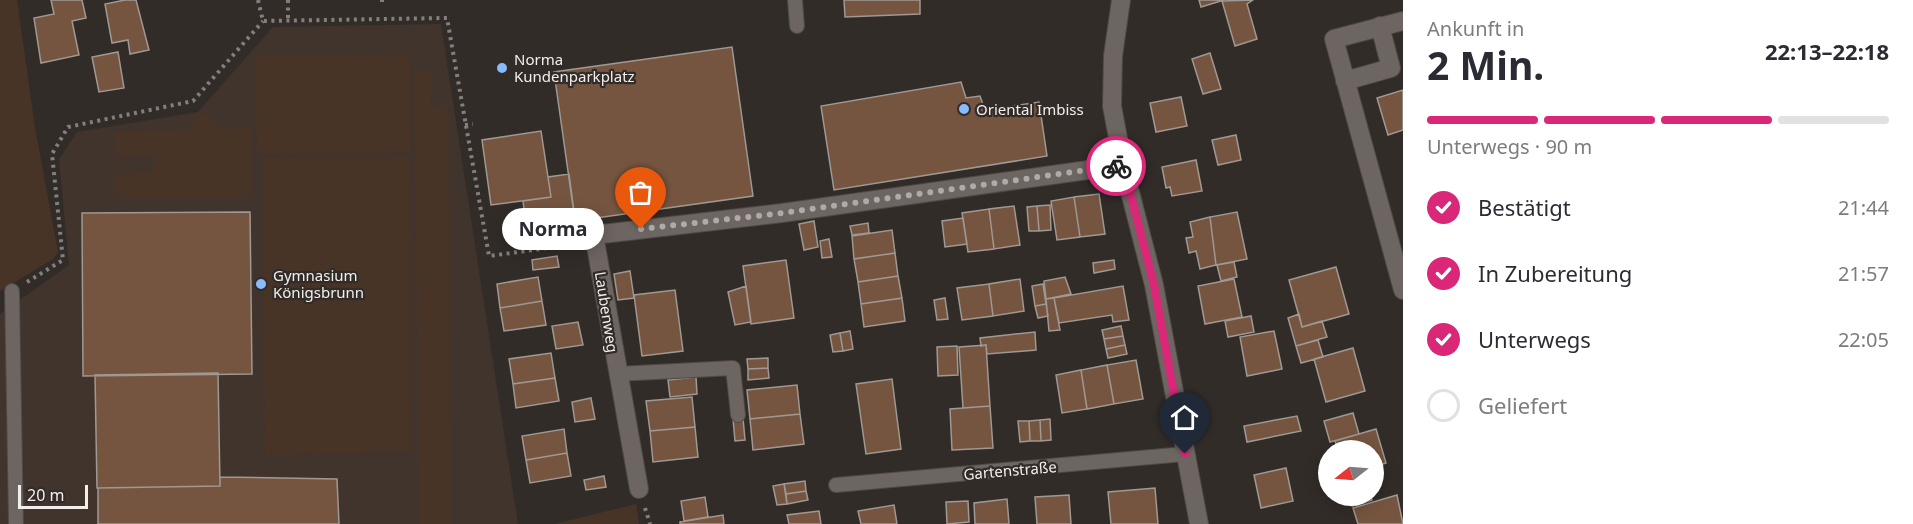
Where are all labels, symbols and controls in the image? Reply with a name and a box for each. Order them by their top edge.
text: Ankunft in [1427,15,1524,42]
text: 22:13–22:18 [1765,36,1889,66]
text: 2 Min. [1427,38,1544,91]
place label: Norma Kundenparkplatz [514,49,635,86]
marker: Norma Kundenparkplatz [495,61,509,75]
place label: Oriental Imbiss [976,99,1084,119]
marker: Oriental Imbiss [957,102,971,116]
text: Unterwegs · 90 m [1427,133,1592,160]
courier [1086,136,1146,196]
icon: bike [1100,150,1133,183]
pin [615,167,666,229]
icon: bag [624,176,657,209]
icon: check [1427,191,1460,224]
text: Bestätigt [1478,192,1571,222]
text: 21:44 [1838,194,1889,221]
callout: Norma [503,208,605,250]
text: Norma [518,215,588,242]
icon: check [1427,257,1460,290]
text: In Zubereitung [1478,258,1632,288]
text: 21:57 [1838,260,1889,287]
place label: Gymnasium Königsbrunn [273,265,364,302]
street label: Laubenweg [591,270,623,354]
marker: Gymnasium Königsbrunn [254,277,268,291]
icon: check [1427,323,1460,356]
text: Unterwegs [1478,324,1591,354]
text: 22:05 [1838,326,1889,353]
text: Geliefert [1478,390,1567,420]
pin [1159,392,1210,454]
icon: home [1168,401,1201,434]
north arrow [1318,440,1384,506]
map controls [1318,440,1384,506]
street label: Gartenstraße [963,456,1057,484]
scale bar [18,482,88,510]
text: 20 m [27,484,64,506]

